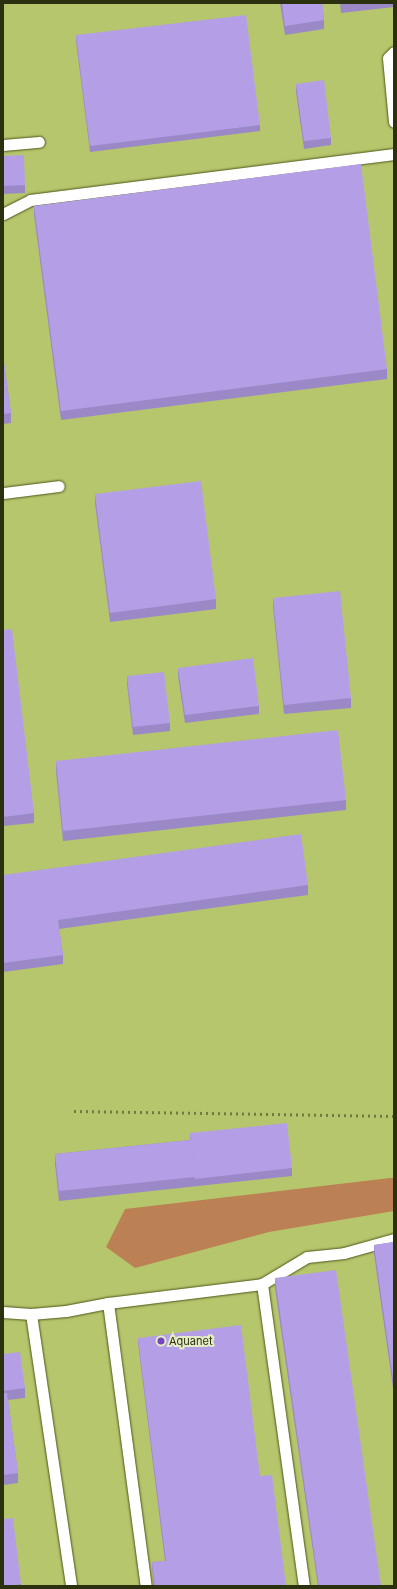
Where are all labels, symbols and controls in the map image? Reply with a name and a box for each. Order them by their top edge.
place label: Aquanet [169,1334,213,1348]
marker: Aquanet [156,1336,166,1346]

